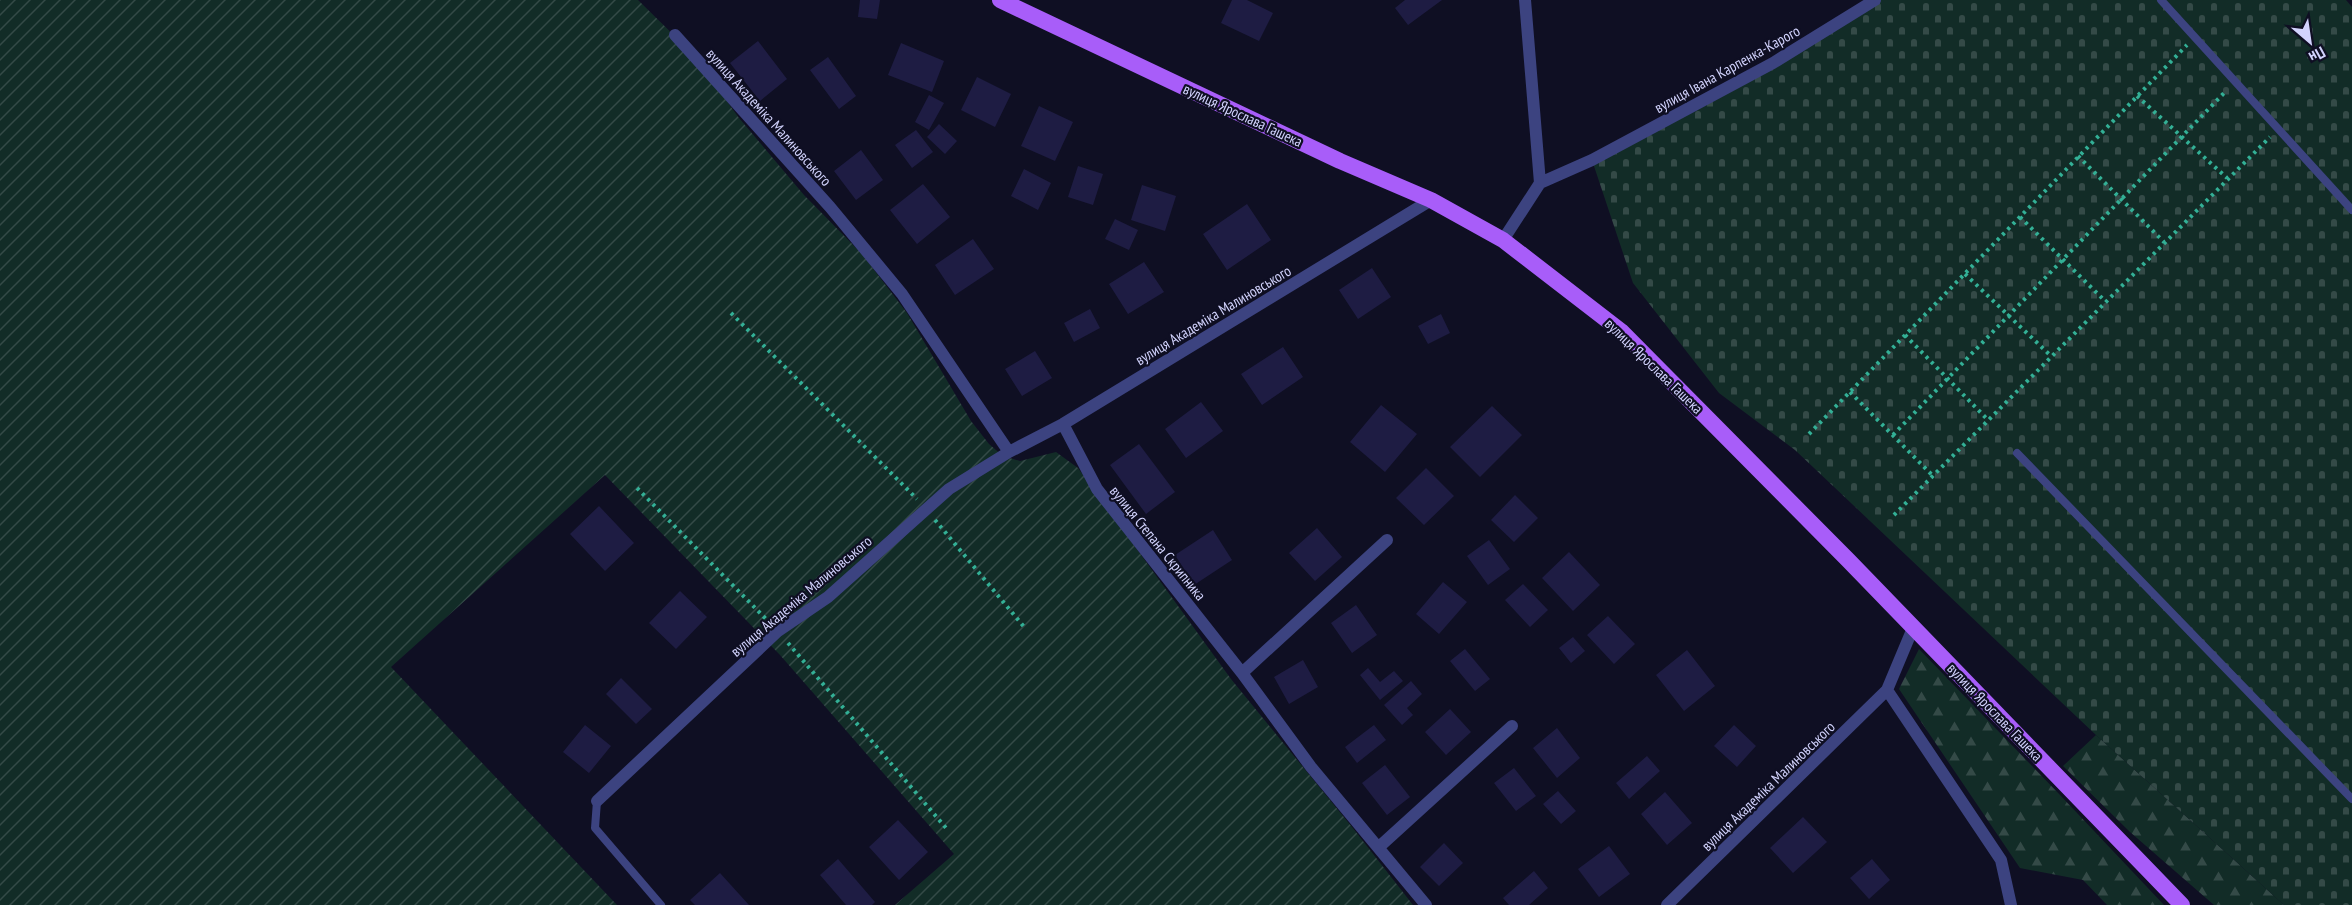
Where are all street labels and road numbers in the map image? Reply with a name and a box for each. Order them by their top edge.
street label: вулиця Івана Карпенка-Карого [1651,21,1803,117]
street label: вулиця Академіка Малиновського [702,44,836,190]
street label: вулиця Ярослава Гашека [1180,79,1306,151]
street label: вулиця Академіка Малиновського [1132,261,1294,369]
street label: вулиця Ярослава Гашека [1601,314,1707,418]
street label: вулиця Степана Скрипника [1106,482,1210,604]
street label: вулиця Академіка Малиновського [727,531,875,661]
street label: вулиця Ярослава Гашека [1943,659,2047,765]
street label: вулиця Академіка Малиновського [1697,717,1839,855]

